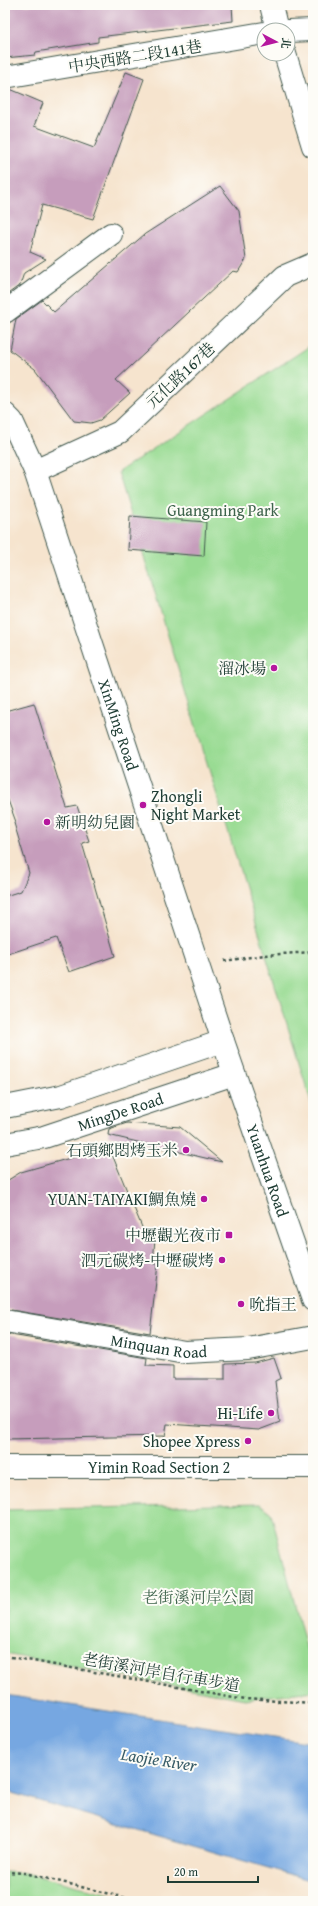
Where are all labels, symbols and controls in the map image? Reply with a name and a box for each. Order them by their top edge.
north arrow [256,22,296,62]
street label: 中央西路二段141巷 [66,34,204,78]
text: 北 [277,37,295,50]
street label: 元化路167巷 [140,337,220,413]
park label: Guangming Park [167,498,280,522]
place label: 溜冰場 [218,656,266,680]
marker: 溜冰場 [269,663,279,673]
street label: XinMing Road [92,676,145,774]
place label: Zhongli Night Market [151,784,241,826]
marker: Zhongli Night Market [138,800,148,810]
place label: 新明幼兒園 [55,810,135,834]
marker: 新明幼兒園 [42,817,52,827]
street label: MingDe Road [74,1086,167,1137]
street label: Yuanhua Road [241,1121,295,1220]
place label: 石頭鄉悶烤玉米 [66,1138,178,1162]
marker: 石頭鄉悶烤玉米 [181,1145,191,1155]
place label: YUAN-TAIYAKI鯛魚燒 [48,1187,196,1211]
marker: YUAN-TAIYAKI鯛魚燒 [199,1194,209,1204]
place label: 中壢觀光夜市 [125,1223,221,1247]
marker: 中壢觀光夜市 [224,1230,234,1240]
place label: 泗元碳烤-中壢碳烤 [81,1248,214,1272]
marker: 泗元碳烤-中壢碳烤 [217,1255,227,1265]
place label: 吮指王 [249,1292,297,1316]
marker: 吮指王 [236,1299,246,1309]
street label: Minquan Road [109,1327,208,1364]
place label: Hi-Life [217,1401,263,1425]
marker: Hi-Life [266,1408,276,1418]
place label: Shopee Xpress [143,1429,240,1453]
marker: Shopee Xpress [243,1436,253,1446]
street label: Yimin Road Section 2 [88,1455,230,1479]
park label: 老街溪河岸公園 [142,1585,254,1609]
street label: 老街溪河岸自行車步道 [80,1646,242,1698]
water label: Laojie River [118,1741,199,1777]
scale bar [168,1858,258,1884]
text: 20 m [174,1863,198,1880]

